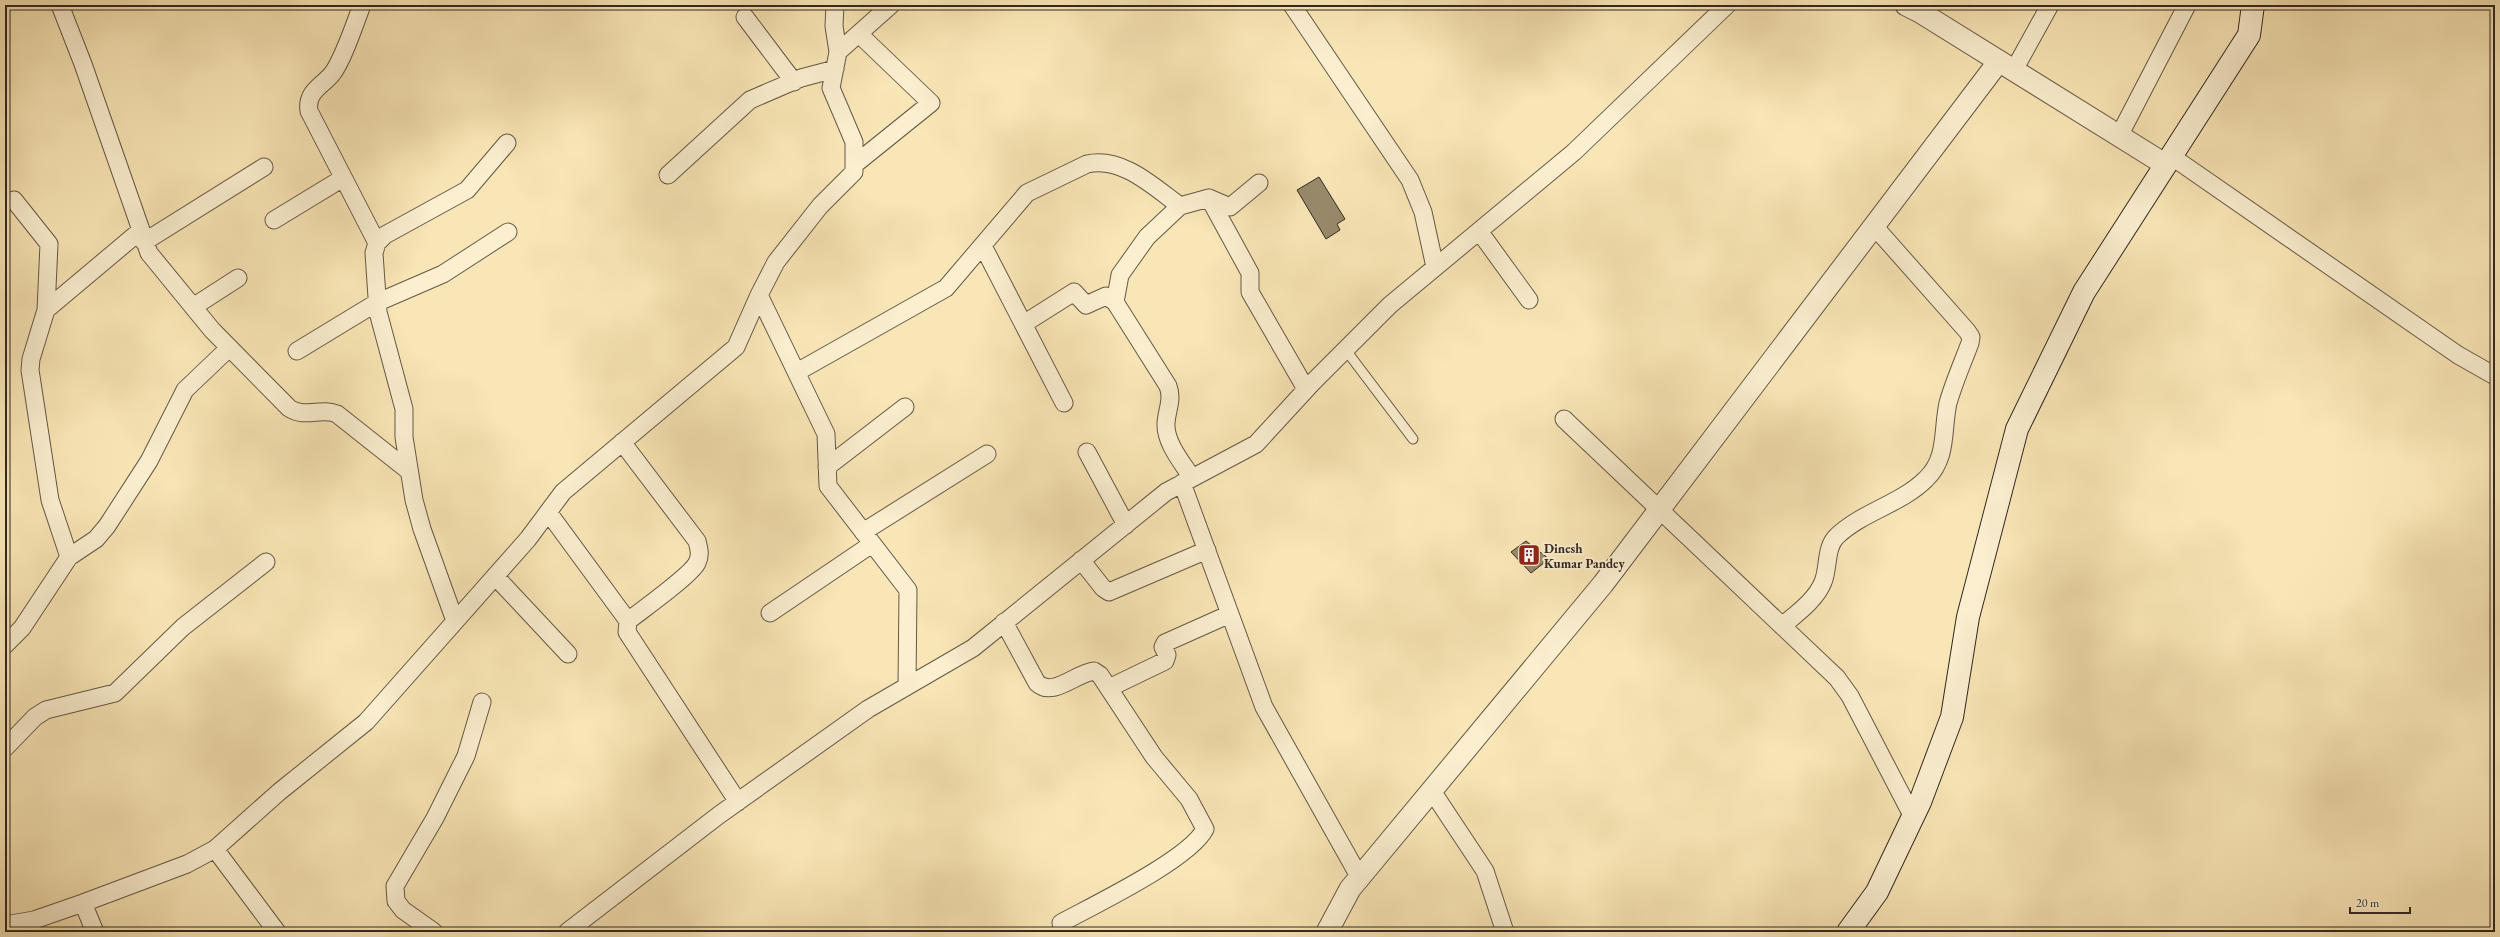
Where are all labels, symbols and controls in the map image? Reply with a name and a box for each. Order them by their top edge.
place label: Dinesh Kumar Pandey [1544,540,1625,572]
building icon: Dinesh Kumar Pandey [1516,542,1542,568]
scale bar [2350,889,2410,915]
text: 20 m [2356,895,2380,911]

